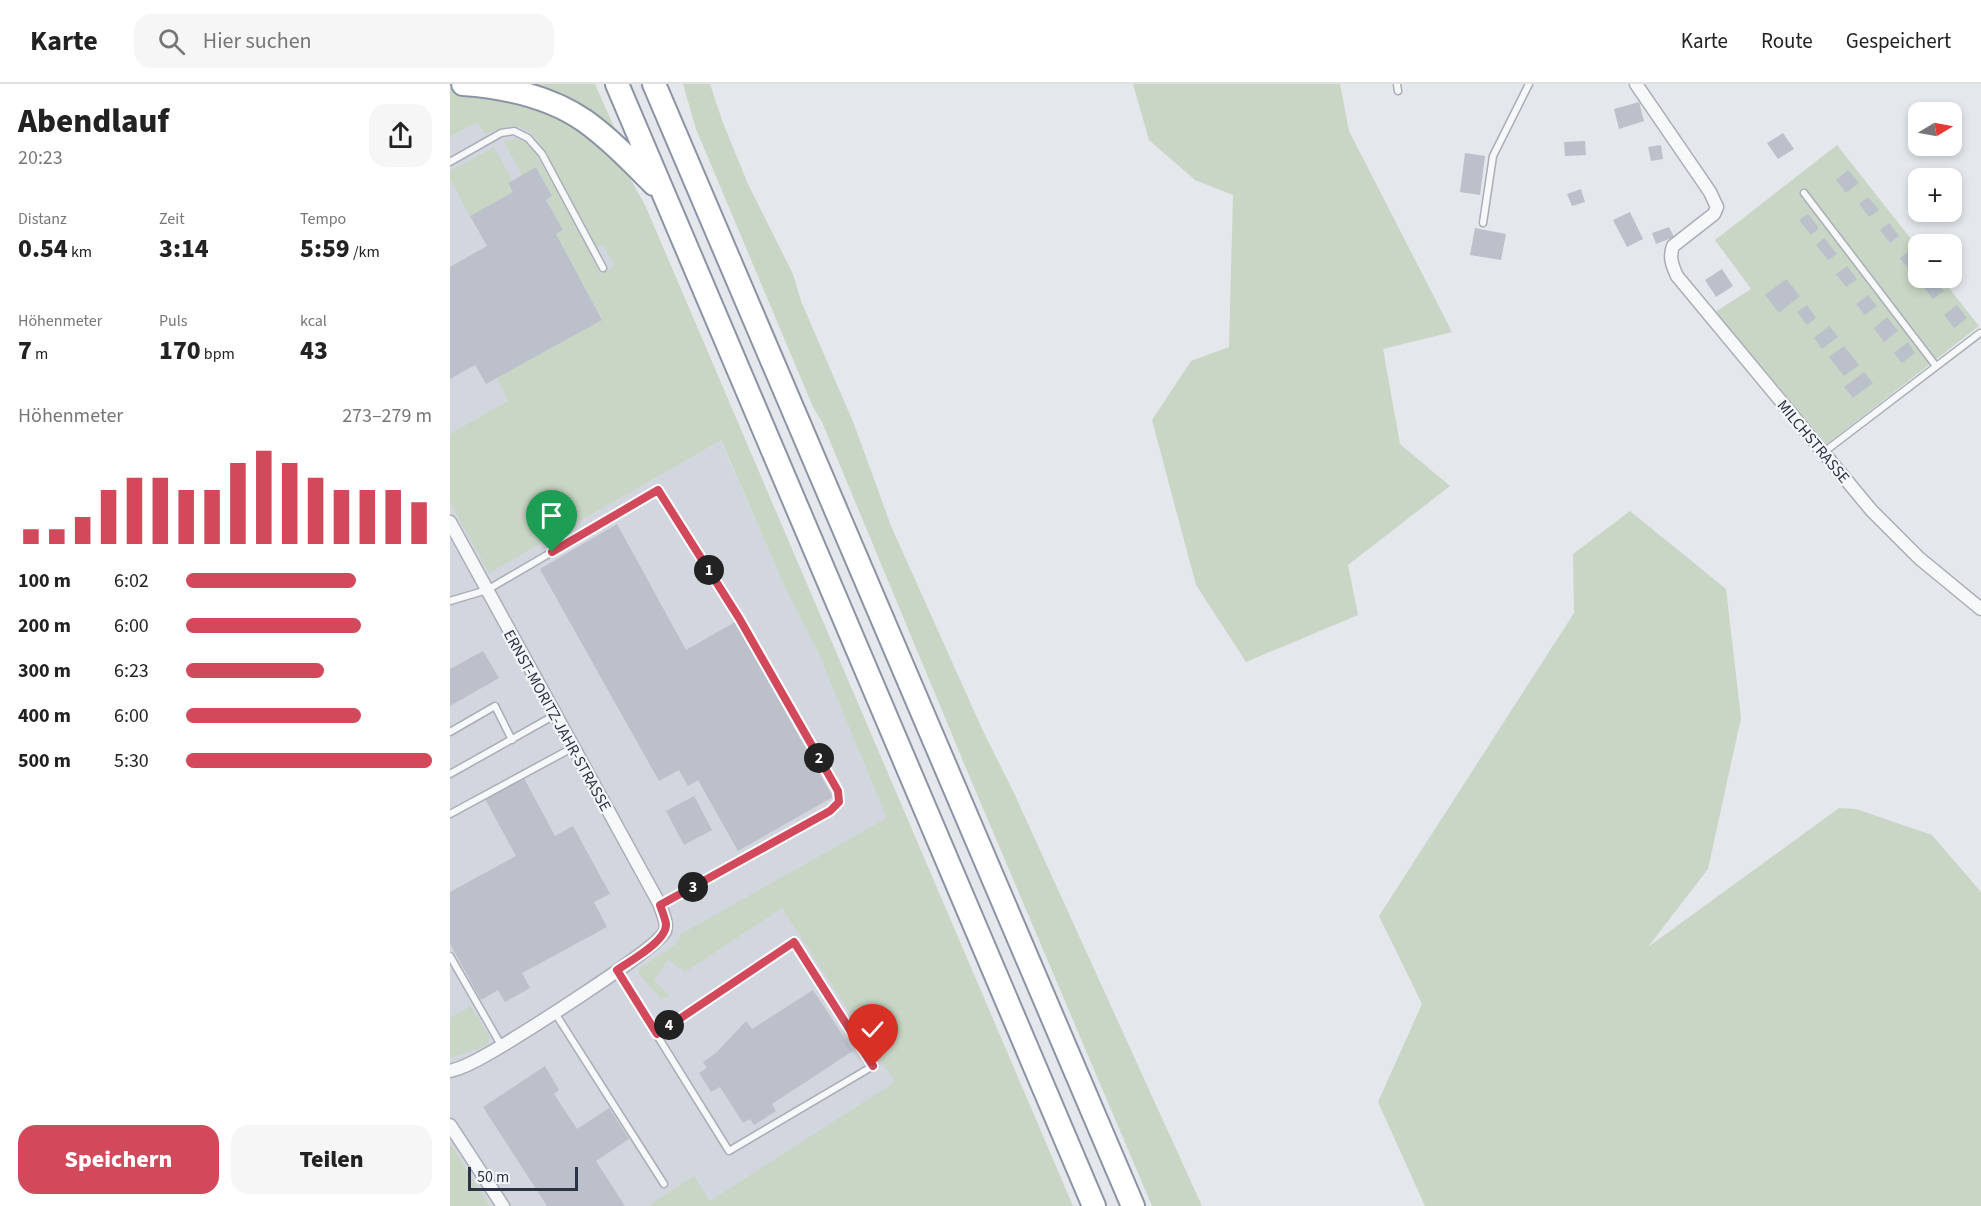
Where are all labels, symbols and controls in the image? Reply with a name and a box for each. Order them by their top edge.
search box [134,14,554,68]
text: Karte [30,21,98,61]
icon: search [155,25,188,58]
text: Hier suchen [203,25,312,57]
text: Karte [1681,26,1728,56]
text: Route [1761,26,1813,56]
text: Gespeichert [1846,26,1951,56]
text: Abendlauf [18,98,169,145]
north arrow [1908,102,1962,156]
map controls [1908,102,1962,288]
button: share [369,104,432,167]
text: 20:23 [18,144,63,172]
button: + [1908,168,1962,222]
text: Distanz [18,208,67,230]
text: Zeit [159,208,185,230]
text: Tempo [300,208,346,230]
text: 0.54 [18,230,68,267]
text: 3:14 [159,230,209,267]
text: 5:59 [300,230,350,267]
button: − [1908,234,1962,288]
text: km [68,241,92,263]
text: /km [350,241,380,263]
text: Höhenmeter [18,310,102,332]
text: Puls [159,310,188,332]
text: kcal [300,310,327,332]
text: 7 [18,332,32,369]
text: 170 [159,332,201,369]
text: 43 [300,332,328,369]
text: m [32,343,48,365]
text: bpm [201,343,235,365]
street label: MILCHSTRASSE [1772,395,1855,488]
text: Höhenmeter [18,402,123,430]
text: 273–279 m [342,402,432,430]
pin [526,490,577,552]
icon: arrive [535,499,568,532]
pin: 1 [694,555,724,585]
text: 1 [705,559,713,581]
text: 100 m [18,567,71,595]
text: 6:02 [114,567,149,595]
text: 200 m [18,612,71,640]
text: 6:00 [114,612,149,640]
street label: ERNST-MORITZ-JAHR-STRASSE [498,626,616,815]
text: 300 m [18,657,71,685]
text: 6:23 [114,657,149,685]
text: 400 m [18,702,71,730]
text: 6:00 [114,702,149,730]
pin: 2 [804,743,834,773]
text: 500 m [18,747,71,775]
text: 5:30 [114,747,149,775]
text: 2 [815,747,823,769]
pin: 3 [678,872,708,902]
text: 3 [689,876,697,898]
pin [847,1004,898,1066]
pin: 4 [654,1010,684,1040]
icon: check [856,1013,889,1046]
text: 4 [665,1014,673,1036]
button: Speichern [18,1125,219,1194]
button: Teilen [231,1125,432,1194]
scale bar [468,1164,578,1192]
text: 50 m [477,1166,509,1188]

